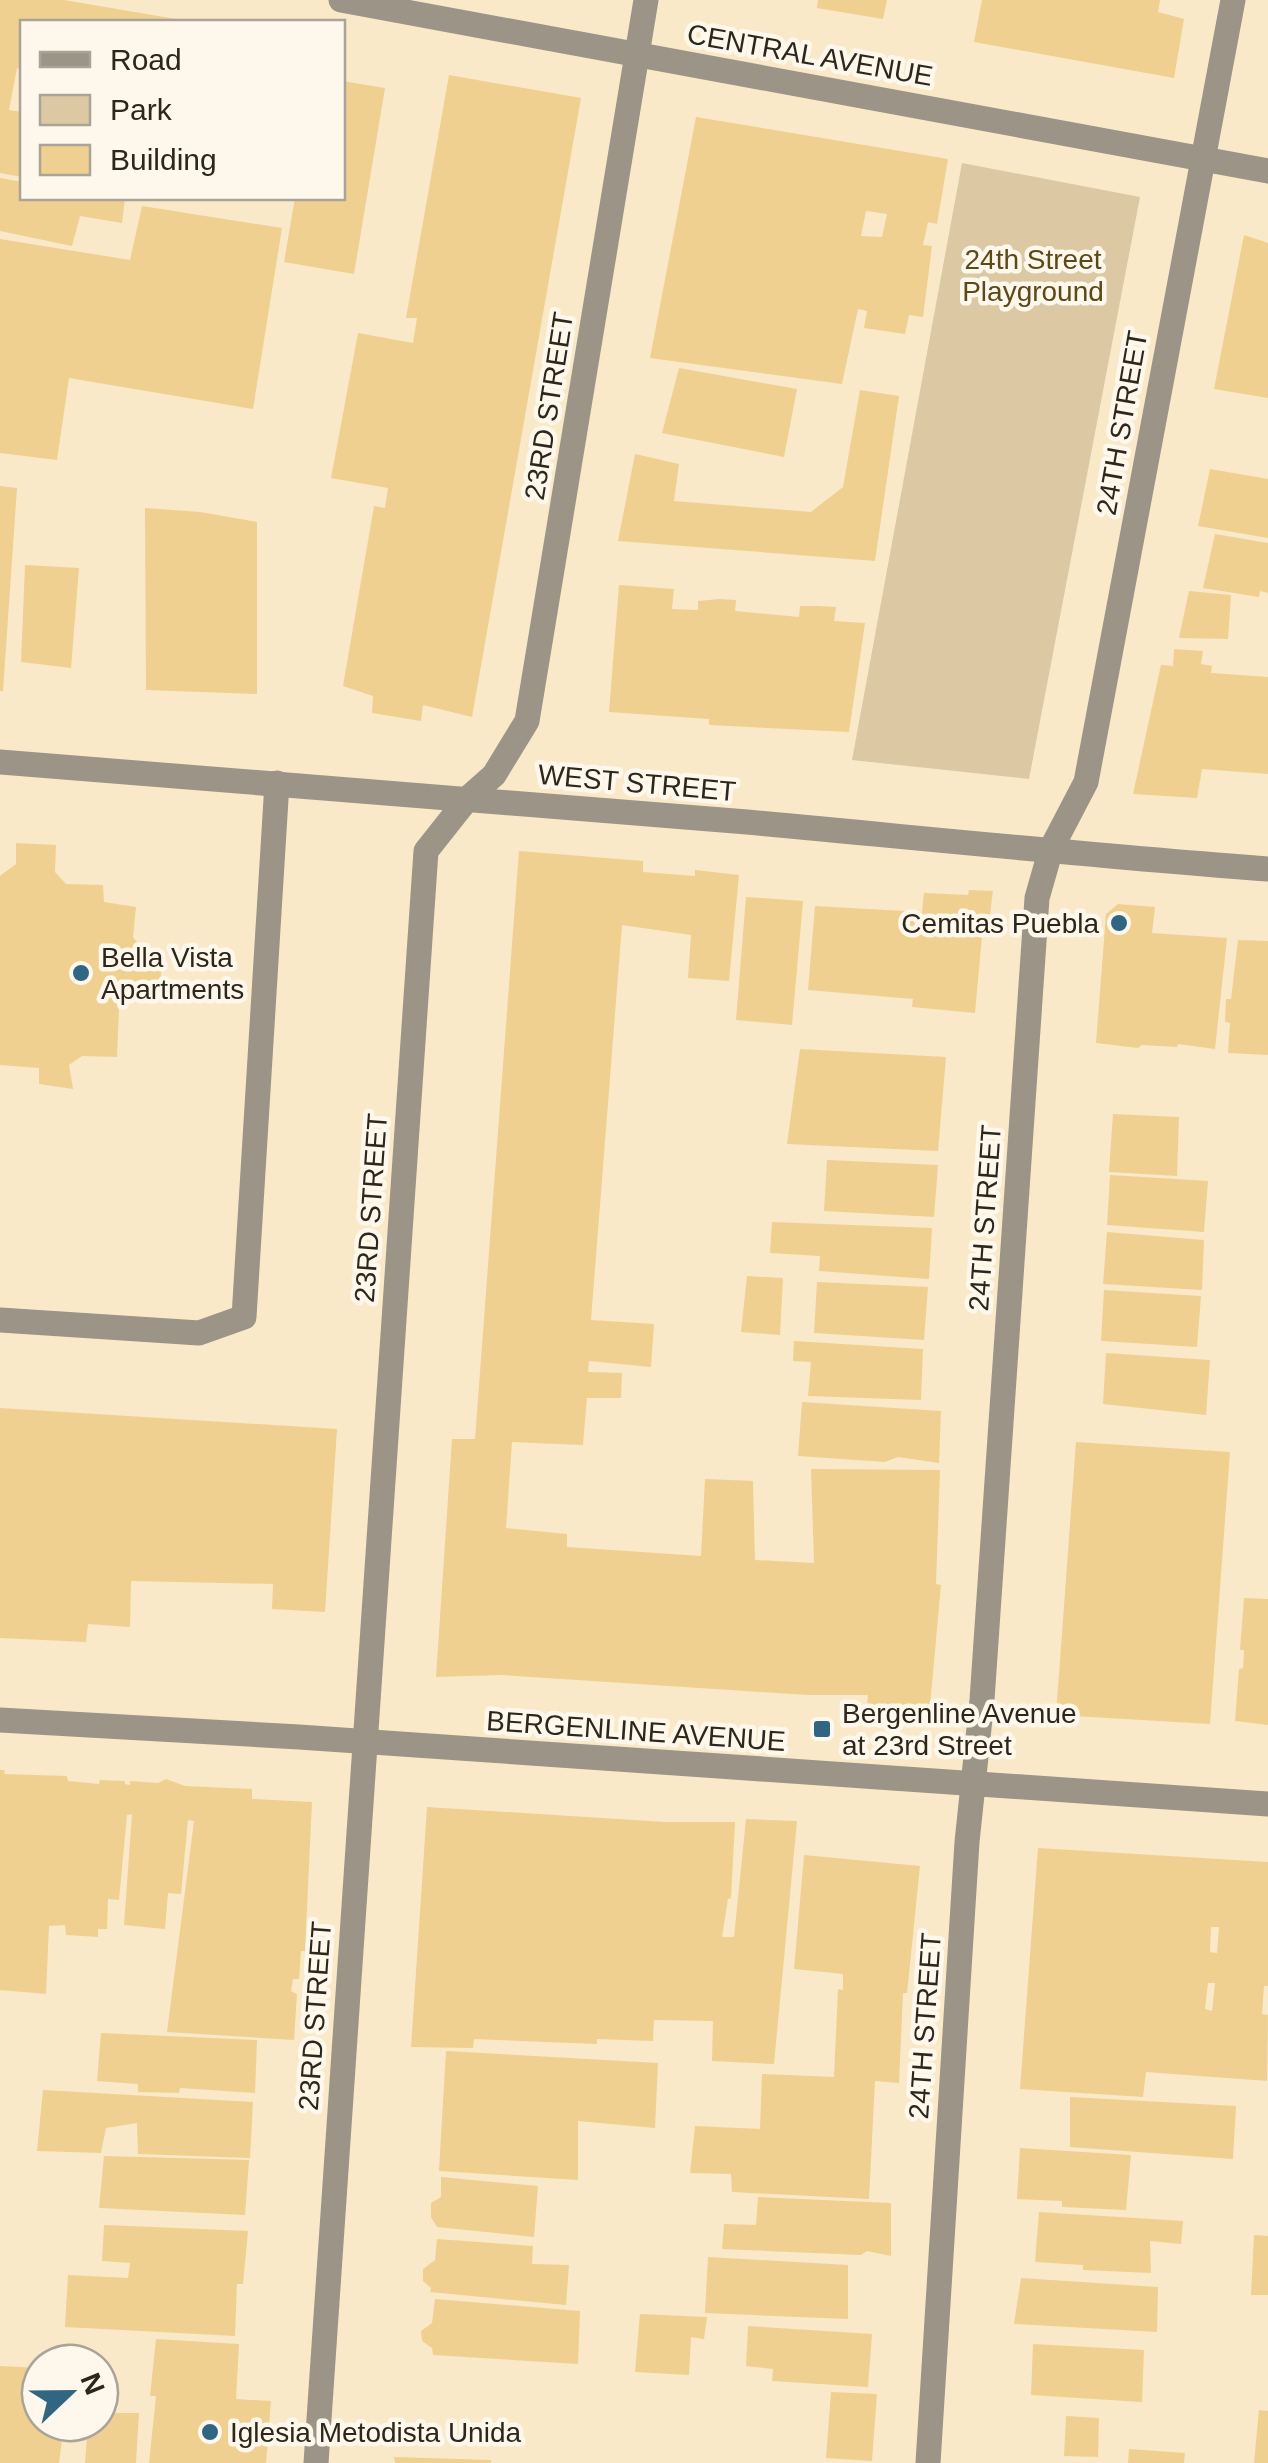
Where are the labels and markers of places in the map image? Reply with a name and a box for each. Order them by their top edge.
place label: Cemitas Puebla [901,908,1099,939]
marker: Cemitas Puebla [1108,912,1130,934]
place label: Bella Vista Apartments [101,942,244,1005]
marker: Bella Vista Apartments [70,962,92,984]
place label: Bergenline Avenue at 23rd Street [842,1698,1077,1761]
marker: Bergenline Avenue at 23rd Street [811,1718,833,1740]
place label: Iglesia Metodista Unida [230,2417,521,2448]
marker: Iglesia Metodista Unida [199,2421,221,2443]

